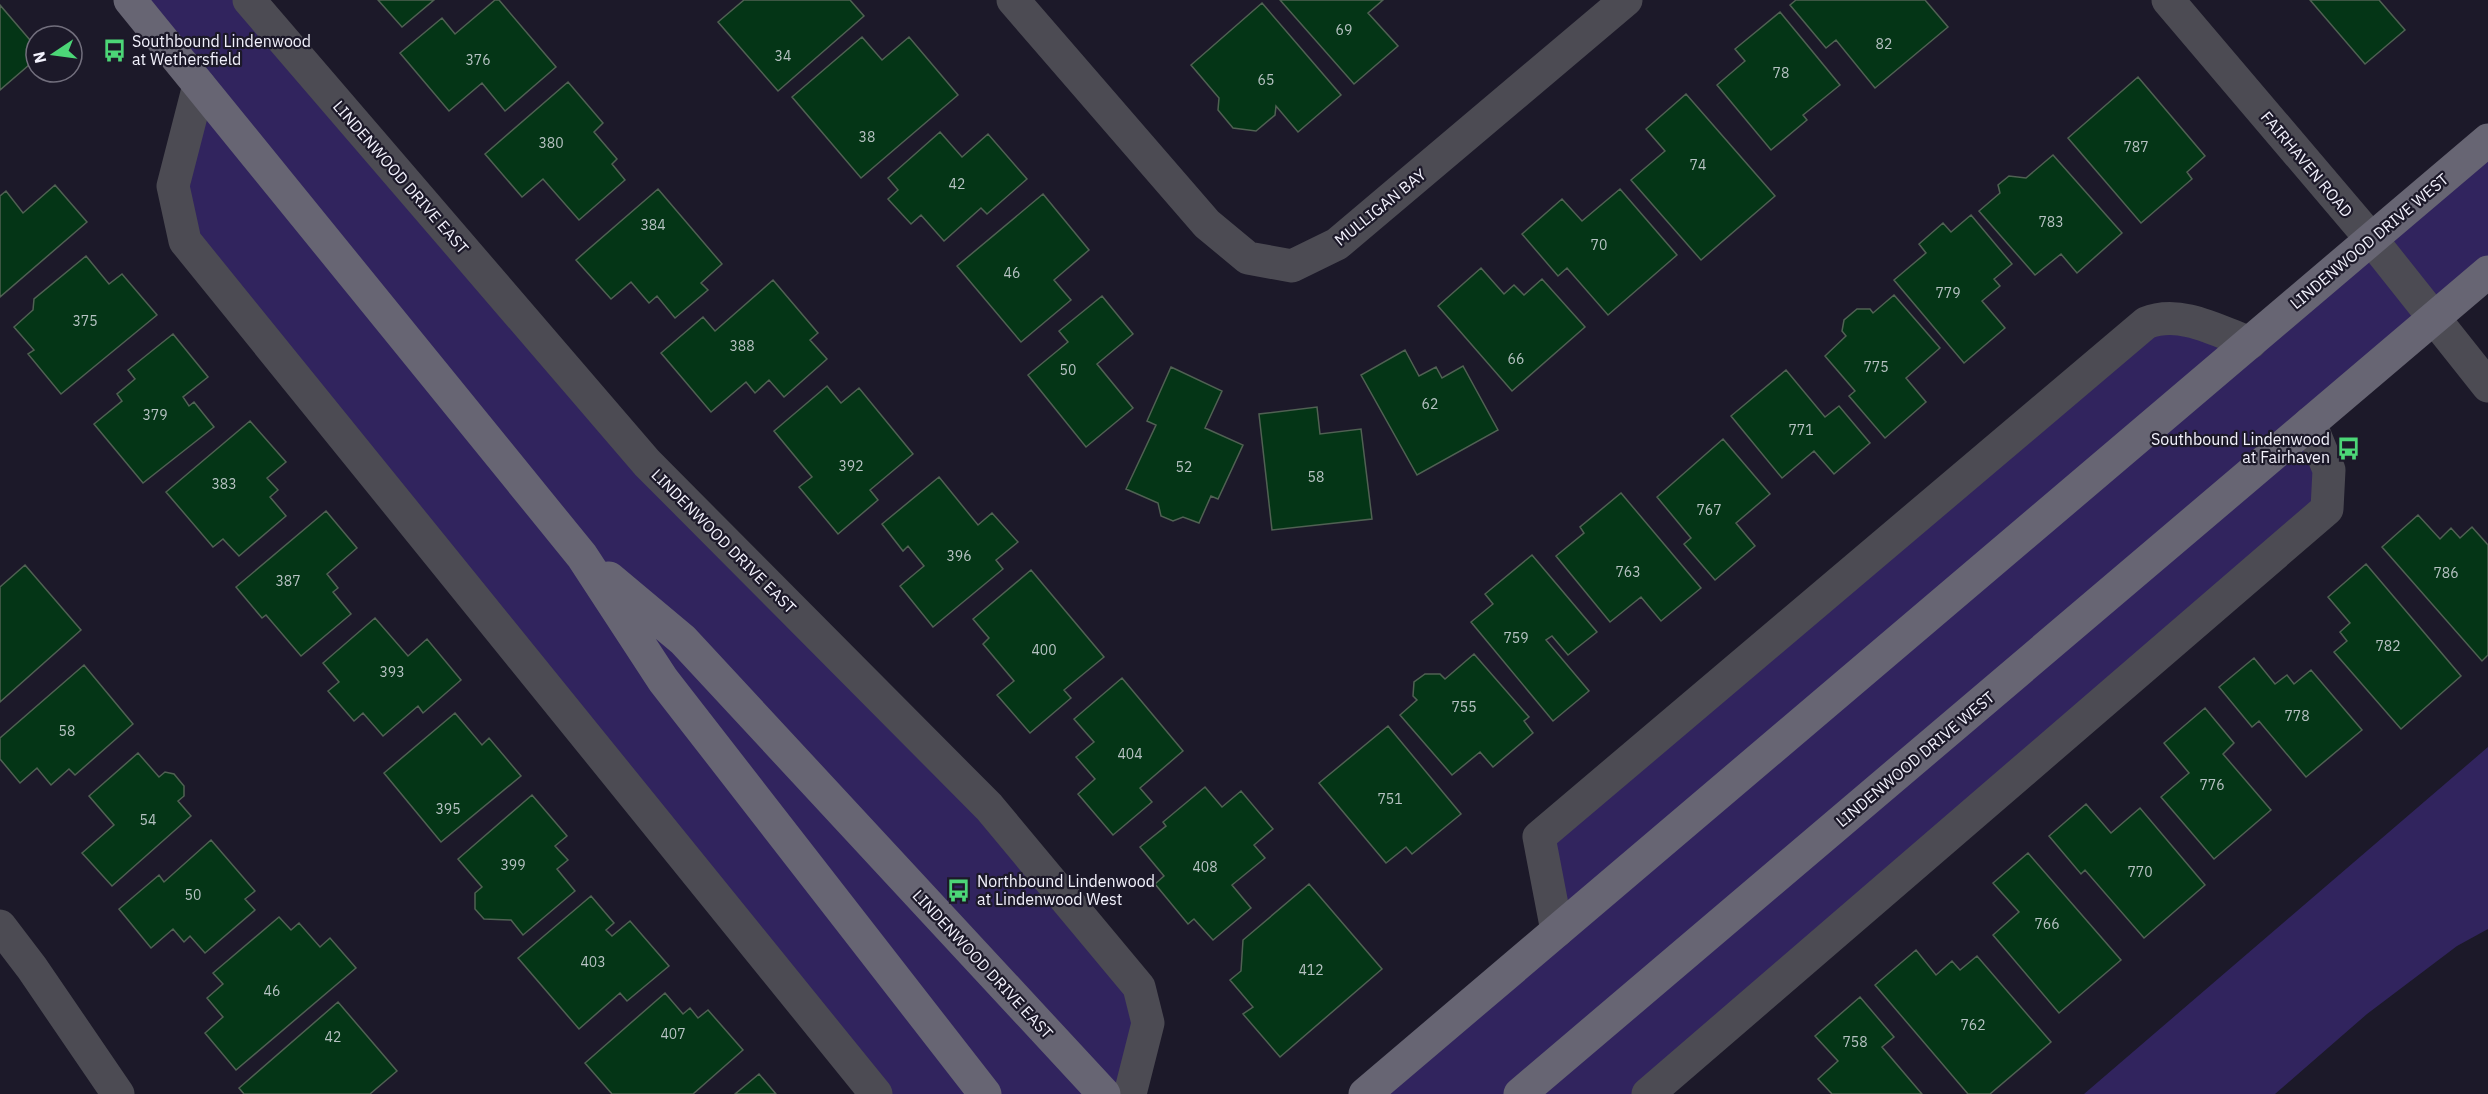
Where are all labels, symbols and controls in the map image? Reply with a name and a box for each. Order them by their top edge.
house number: 69 [1336,21,1352,39]
north arrow [24,24,84,84]
place label: Southbound Lindenwood at Wethersfield [132,31,311,69]
house number: 82 [1876,35,1892,53]
bus stop icon: Southbound Lindenwood at Wethersfield [101,37,127,63]
house number: 34 [775,47,791,65]
text: N [28,49,50,65]
house number: 376 [465,51,491,69]
house number: 78 [1773,64,1789,82]
house number: 65 [1258,71,1274,89]
street label: LINDENWOOD DRIVE EAST [329,96,473,258]
street label: FAIRHAVEN ROAD [2257,107,2357,221]
house number: 38 [859,128,875,146]
house number: 380 [538,134,564,152]
house number: 787 [2123,138,2149,156]
house number: 74 [1690,156,1706,174]
street label: MULLIGAN BAY [1330,164,1430,250]
street label: LINDENWOOD DRIVE WEST [2286,169,2452,313]
house number: 42 [949,175,965,193]
house number: 783 [2038,213,2064,231]
house number: 384 [640,216,666,234]
house number: 70 [1591,236,1607,254]
house number: 46 [1004,264,1020,282]
house number: 779 [1935,284,1961,302]
house number: 375 [72,312,98,330]
house number: 388 [729,337,755,355]
house number: 66 [1508,350,1524,368]
house number: 775 [1863,358,1889,376]
house number: 50 [1060,361,1076,379]
house number: 62 [1422,395,1438,413]
house number: 379 [142,406,168,424]
house number: 771 [1788,421,1814,439]
place label: Southbound Lindenwood at Fairhaven [2151,429,2330,467]
bus stop icon: Southbound Lindenwood at Fairhaven [2335,435,2361,461]
house number: 392 [838,457,864,475]
house number: 52 [1176,458,1192,476]
street label: LINDENWOOD DRIVE EAST [647,464,801,618]
house number: 58 [1308,468,1324,486]
house number: 383 [211,475,237,493]
house number: 767 [1696,501,1722,519]
house number: 396 [946,547,972,565]
house number: 763 [1615,563,1641,581]
house number: 786 [2433,564,2459,582]
house number: 387 [275,572,301,590]
house number: 759 [1503,629,1529,647]
house number: 782 [2375,637,2401,655]
house number: 400 [1031,641,1057,659]
house number: 393 [379,663,405,681]
street label: LINDENWOOD DRIVE WEST [1832,687,1998,831]
house number: 755 [1451,698,1477,716]
house number: 778 [2284,707,2310,725]
house number: 58 [59,722,75,740]
house number: 404 [1117,745,1143,763]
house number: 776 [2199,776,2225,794]
house number: 751 [1377,790,1403,808]
house number: 395 [435,800,461,818]
house number: 54 [140,811,156,829]
house number: 399 [500,856,526,874]
house number: 408 [1192,858,1218,876]
house number: 770 [2127,863,2153,881]
place label: Northbound Lindenwood at Lindenwood West [977,871,1155,909]
bus stop icon: Northbound Lindenwood at Lindenwood West [946,877,972,903]
street label: LINDENWOOD DRIVE EAST [909,885,1057,1043]
house number: 50 [185,886,201,904]
house number: 766 [2034,915,2060,933]
house number: 403 [580,953,606,971]
house number: 412 [1298,961,1324,979]
house number: 46 [264,982,280,1000]
house number: 762 [1960,1016,1986,1034]
house number: 407 [660,1025,686,1043]
house number: 42 [325,1028,341,1046]
house number: 758 [1842,1033,1868,1051]

